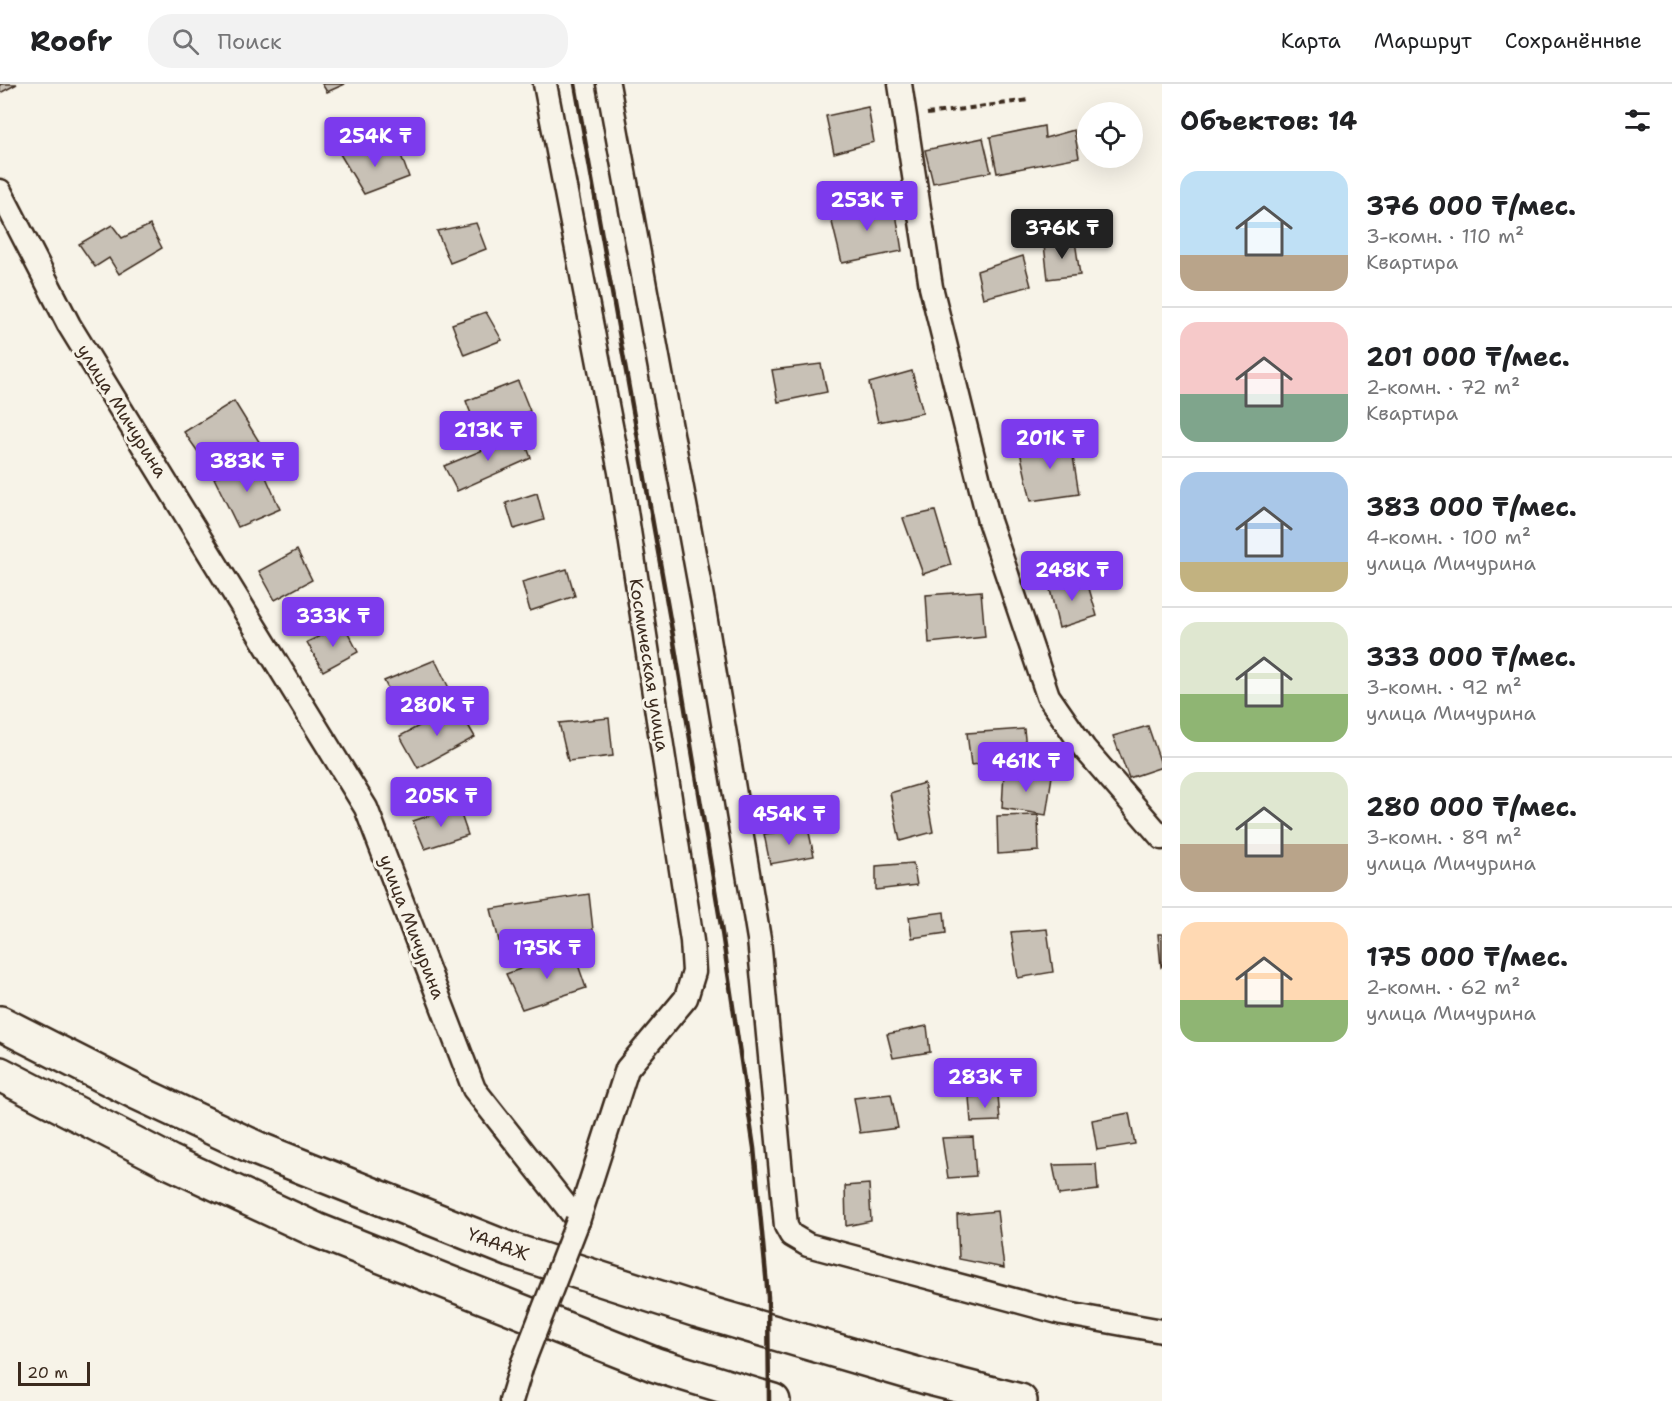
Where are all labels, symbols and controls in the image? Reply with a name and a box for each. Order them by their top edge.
search box [148,14,568,68]
text: Roofr [30,22,112,60]
icon: search [169,25,202,58]
text: Поиск [217,27,282,56]
text: Карта [1281,27,1341,55]
text: Маршрут [1374,27,1472,55]
text: Сохранённые [1505,27,1642,55]
map controls [1077,102,1143,168]
button: locate [1077,102,1143,168]
text: Объектов: 14 [1180,103,1357,138]
icon: filters [1621,104,1654,137]
pin: 254K ₸ [326,117,424,168]
text: 254K ₸ [338,123,412,149]
pin: 253K ₸ [818,181,916,232]
text: 253K ₸ [830,187,904,213]
text: 376 000 ₸/мес. [1366,188,1576,223]
icon: home [1228,195,1300,267]
pin: 376K ₸ [1013,209,1111,260]
text: 376K ₸ [1025,215,1099,241]
text: 3-комн. · 110 m² [1366,223,1524,249]
text: Квартира [1366,249,1458,275]
text: 201 000 ₸/мес. [1366,339,1570,374]
street label: улица Мичурина [71,340,173,482]
icon: home [1228,346,1300,418]
text: 2-комн. · 72 m² [1366,374,1520,400]
text: Квартира [1366,400,1458,426]
pin: 213K ₸ [439,411,537,462]
text: 213K ₸ [454,417,522,443]
pin: 201K ₸ [1001,419,1099,470]
text: 201K ₸ [1015,425,1085,451]
pin: 383K ₸ [198,442,296,493]
text: 383K ₸ [210,448,284,474]
text: 383 000 ₸/мес. [1366,489,1577,524]
icon: home [1228,496,1300,568]
text: 4-комн. · 100 m² [1366,524,1531,550]
text: улица Мичурина [1366,550,1536,576]
pin: 248K ₸ [1023,551,1121,602]
text: 248K ₸ [1035,557,1109,583]
street label: Космическая улица [623,577,675,753]
pin: 333K ₸ [284,597,382,648]
text: 333K ₸ [296,603,370,629]
text: 333 000 ₸/мес. [1366,639,1576,674]
icon: home [1228,646,1300,718]
text: 3-комн. · 92 m² [1366,674,1522,700]
pin: 280K ₸ [388,686,486,737]
text: 280K ₸ [400,692,474,718]
text: улица Мичурина [1366,700,1536,726]
pin: 461K ₸ [977,742,1075,793]
text: 461K ₸ [992,748,1060,774]
pin: 205K ₸ [392,777,490,828]
text: 205K ₸ [405,783,477,809]
text: 280 000 ₸/мес. [1366,789,1577,824]
pin: 454K ₸ [740,795,838,846]
icon: home [1228,796,1300,868]
text: 454K ₸ [753,801,825,827]
text: 3-комн. · 89 m² [1366,824,1522,850]
text: улица Мичурина [1366,850,1536,876]
street label: улица Мичурина [373,851,451,1003]
pin: 175K ₸ [498,929,596,980]
text: 175K ₸ [513,935,581,961]
text: 175 000 ₸/мес. [1366,939,1568,974]
icon: home [1228,946,1300,1018]
text: 2-комн. · 62 m² [1366,974,1520,1000]
text: улица Мичурина [1366,1000,1536,1026]
pin: 283K ₸ [936,1058,1034,1109]
text: 283K ₸ [948,1064,1022,1090]
street label: ҮАААЖ [464,1222,532,1266]
scale bar [18,1359,90,1386]
text: 20 m [27,1362,68,1383]

